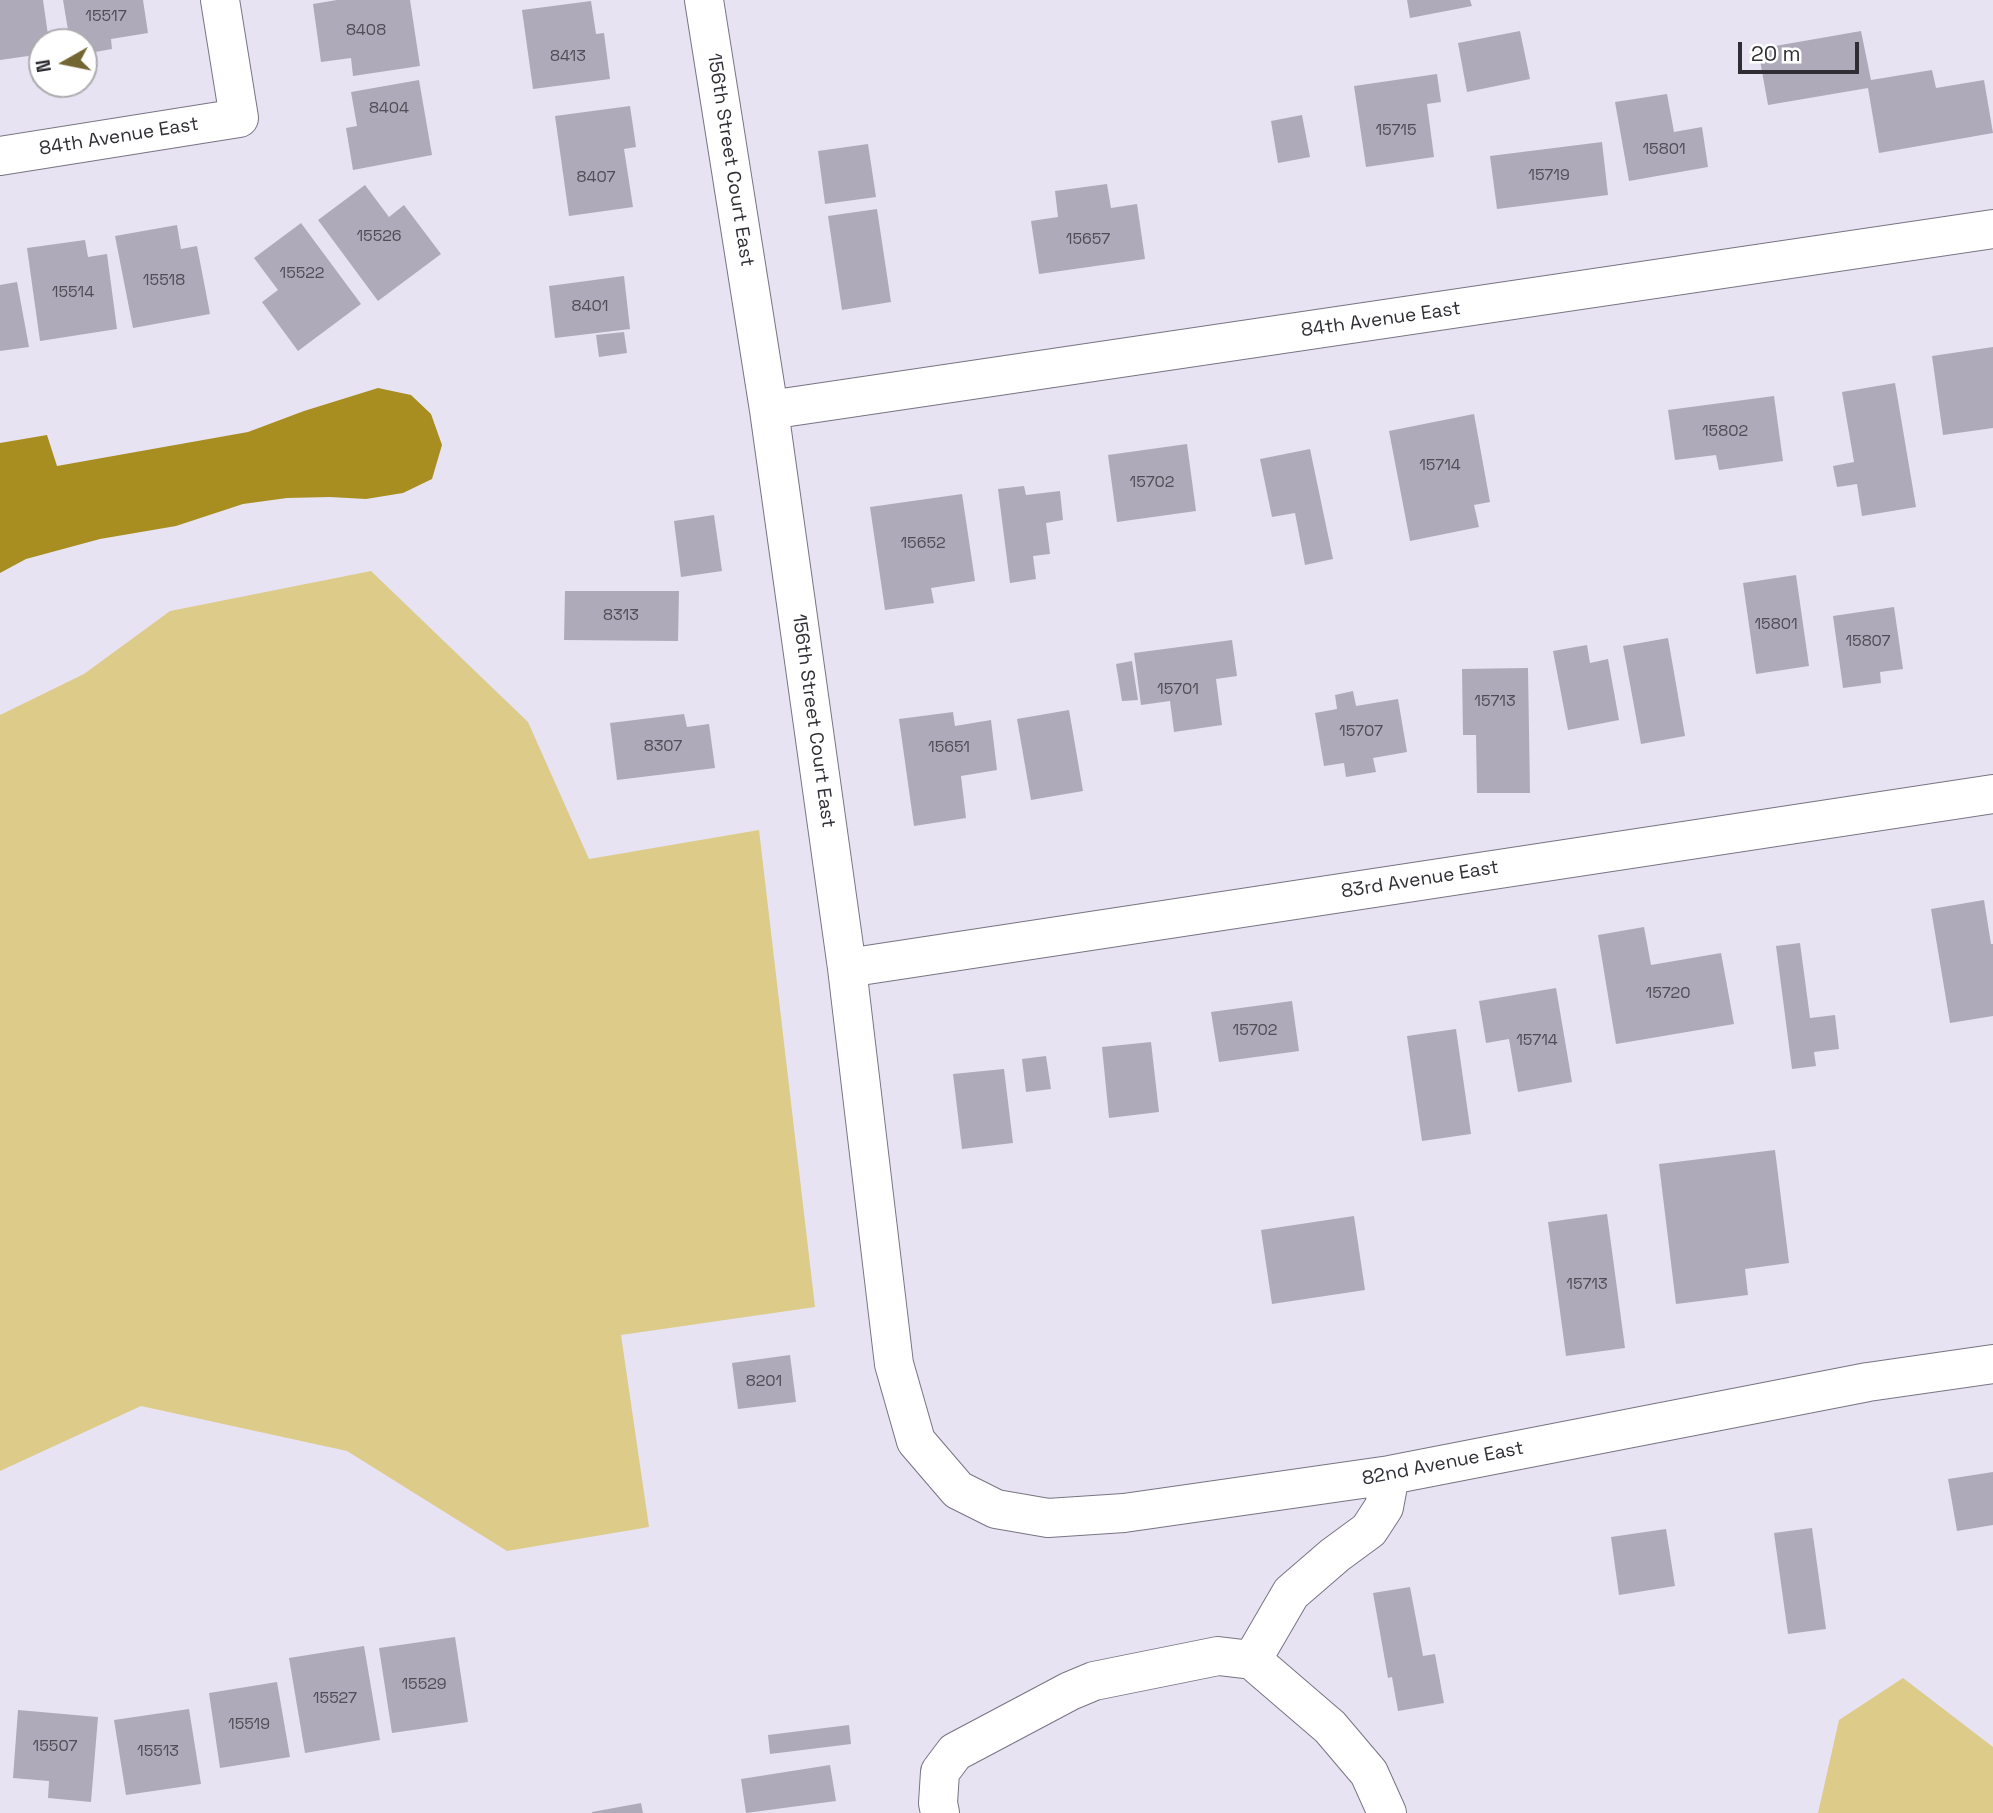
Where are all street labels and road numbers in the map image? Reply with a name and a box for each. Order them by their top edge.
street label: 156th Street Court East [702,52,758,268]
street label: 84th Avenue East [38,113,200,161]
street label: 84th Avenue East [1300,298,1462,342]
street label: 156th Street Court East [787,613,839,829]
street label: 83rd Avenue East [1340,856,1500,904]
street label: 82nd Avenue East [1360,1437,1526,1491]

